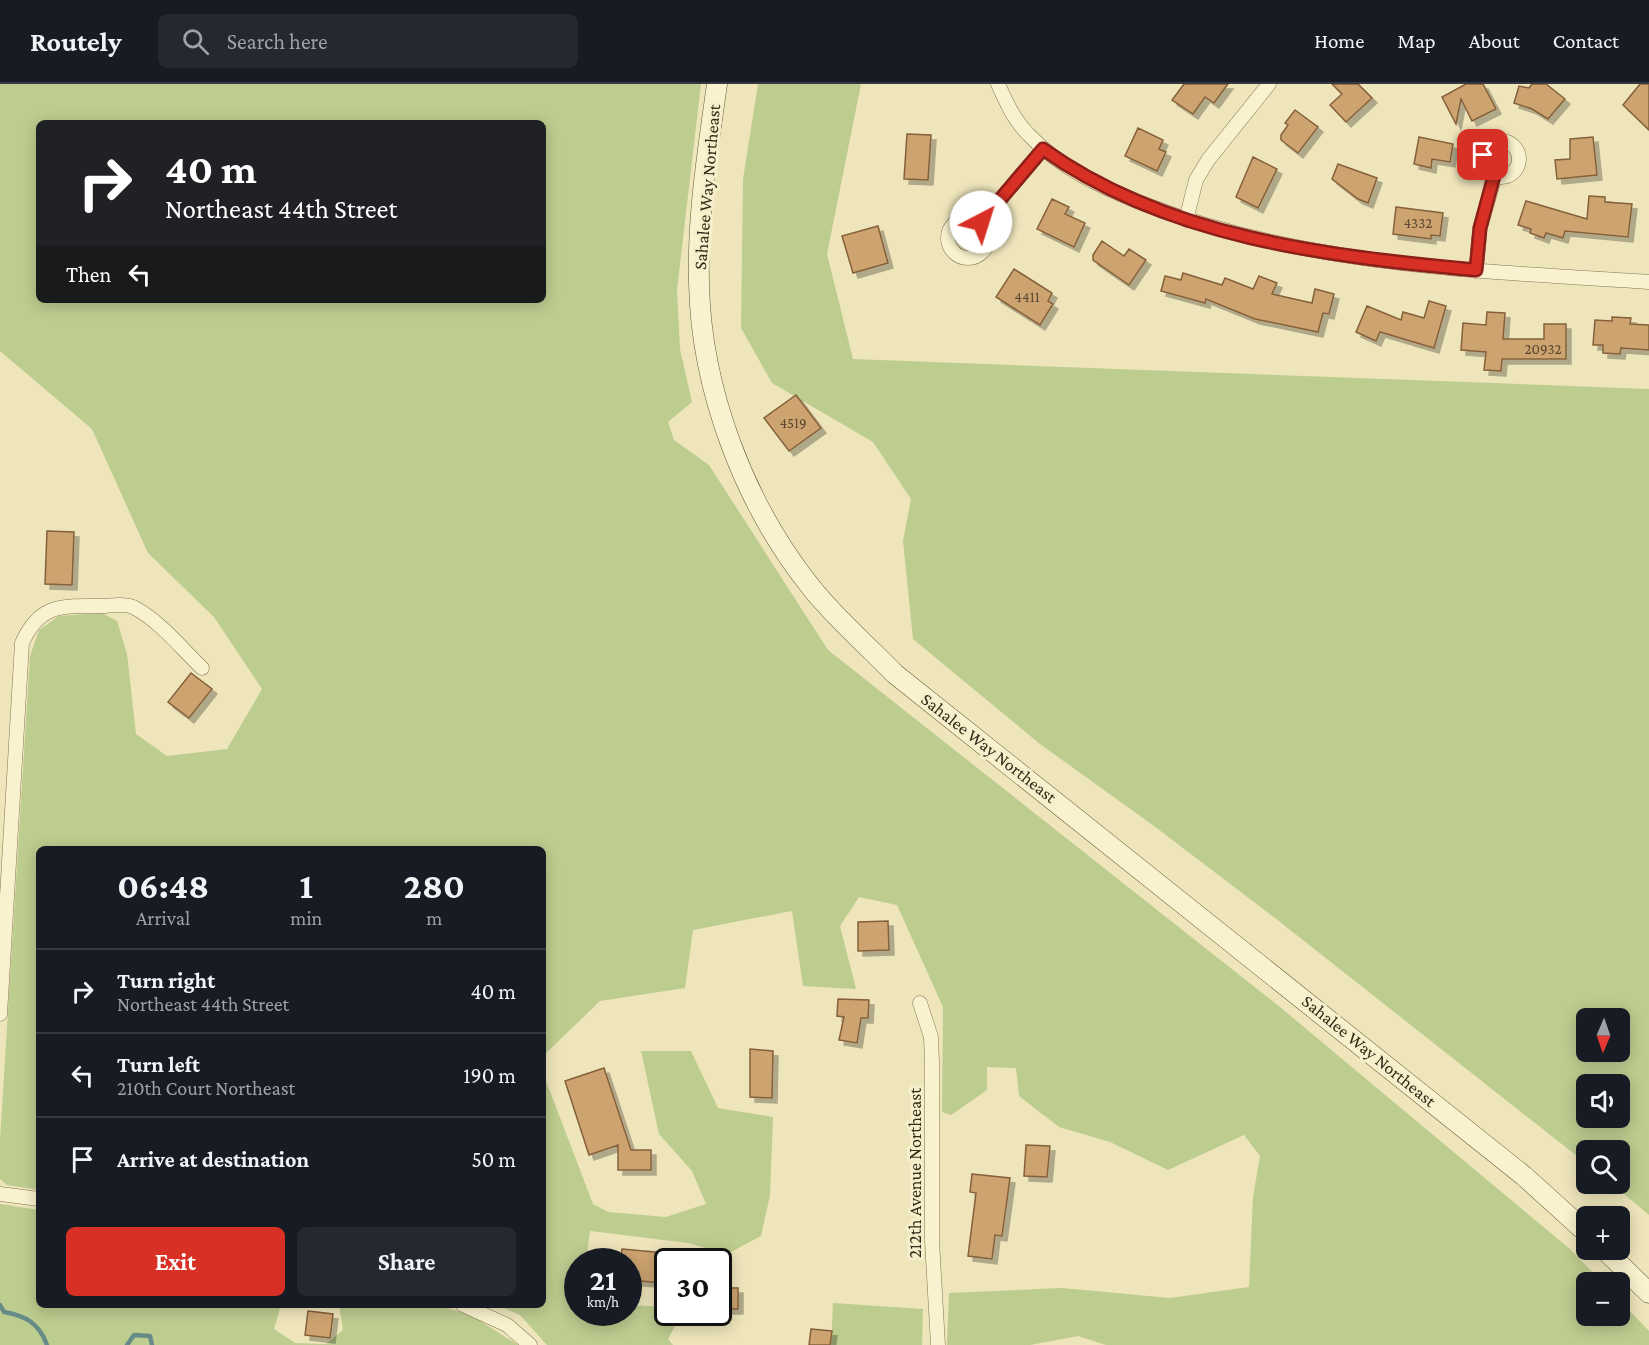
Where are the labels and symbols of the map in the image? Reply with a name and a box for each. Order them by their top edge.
street label: Sahalee Way Northeast [690,102,724,271]
pin [1457,129,1508,180]
position arrow [949,190,1013,254]
house number: 4332 [1404,215,1432,231]
house number: 4411 [1014,289,1040,305]
house number: 20932 [1524,341,1562,357]
house number: 4519 [779,415,807,431]
street label: Sahalee Way Northeast [917,689,1061,808]
street label: Sahalee Way Northeast [1298,991,1441,1112]
north arrow [1576,1008,1630,1062]
street label: 212th Avenue Northeast [905,1087,925,1258]
speed limit sign: 30 [654,1248,732,1326]

